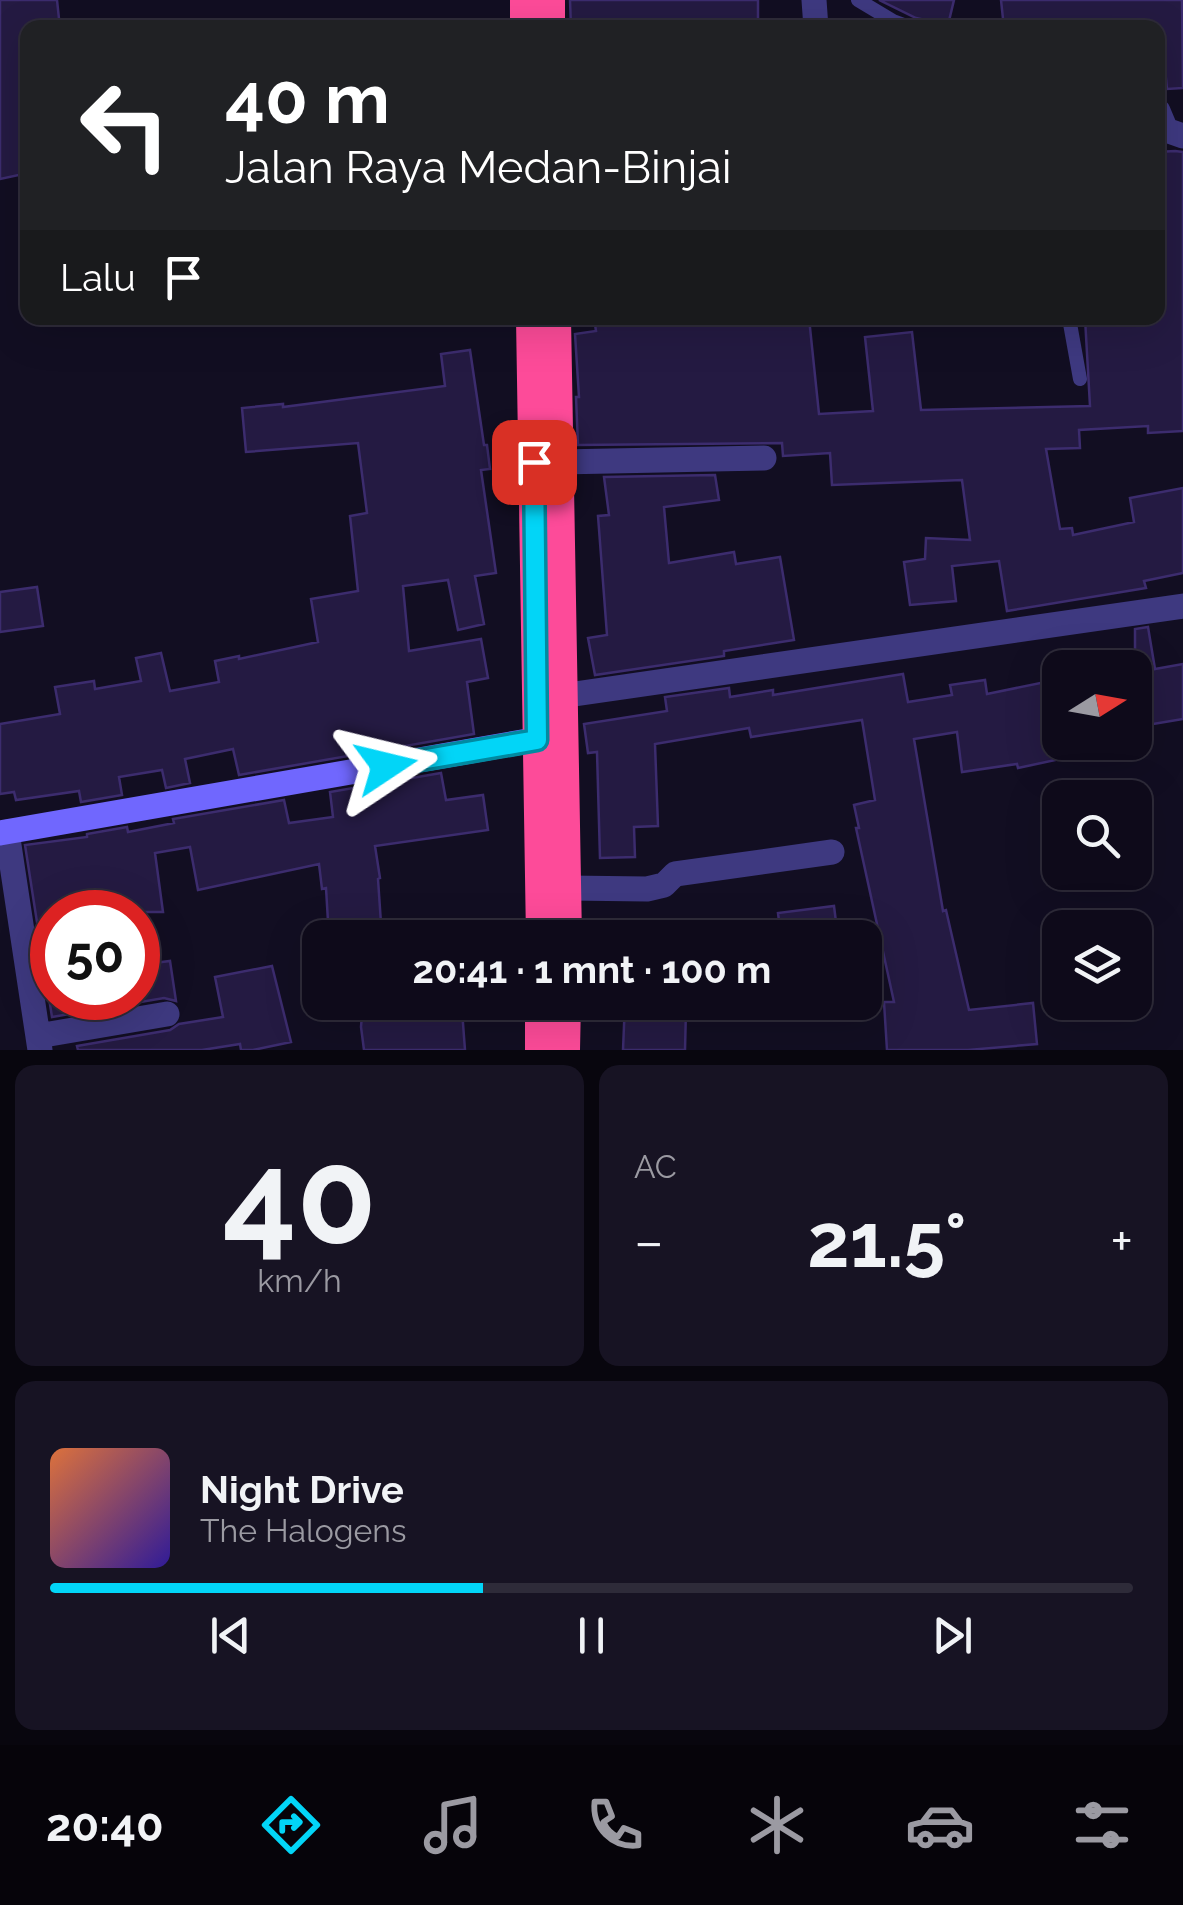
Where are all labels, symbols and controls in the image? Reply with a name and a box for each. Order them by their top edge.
text: 40 m [225,57,390,139]
icon: left [60,60,190,190]
text: Jalan Raya Medan-Binjai [225,141,732,194]
icon: arrive [156,250,211,305]
text: Lalu [60,255,136,300]
pin [492,420,577,505]
icon: arrive [507,435,562,490]
north arrow [1042,650,1152,760]
map controls [1042,650,1152,1020]
position arrow [334,714,438,818]
button: search [1042,780,1152,890]
speed limit sign: 50 [30,890,160,1020]
button: layers [1042,910,1152,1020]
text: 20:41 · 1 mnt · 100 m [413,947,771,992]
text: 40 [222,1121,377,1273]
text: AC [634,1148,677,1185]
text: 21.5° [807,1196,966,1285]
text: − [634,1209,664,1274]
text: + [1110,1209,1133,1274]
text: km/h [257,1262,342,1299]
text: Night Drive [200,1467,404,1512]
text: The Halogens [200,1512,406,1549]
icon: previous [203,1608,258,1663]
icon: pause [564,1608,619,1663]
icon: next [925,1608,980,1663]
icon: directions [256,1790,326,1860]
icon: music [418,1790,488,1860]
icon: phone [580,1790,650,1860]
icon: climate [742,1790,812,1860]
icon: car [905,1790,975,1860]
icon: filters [1067,1790,1137,1860]
text: 20:40 [46,1799,164,1852]

